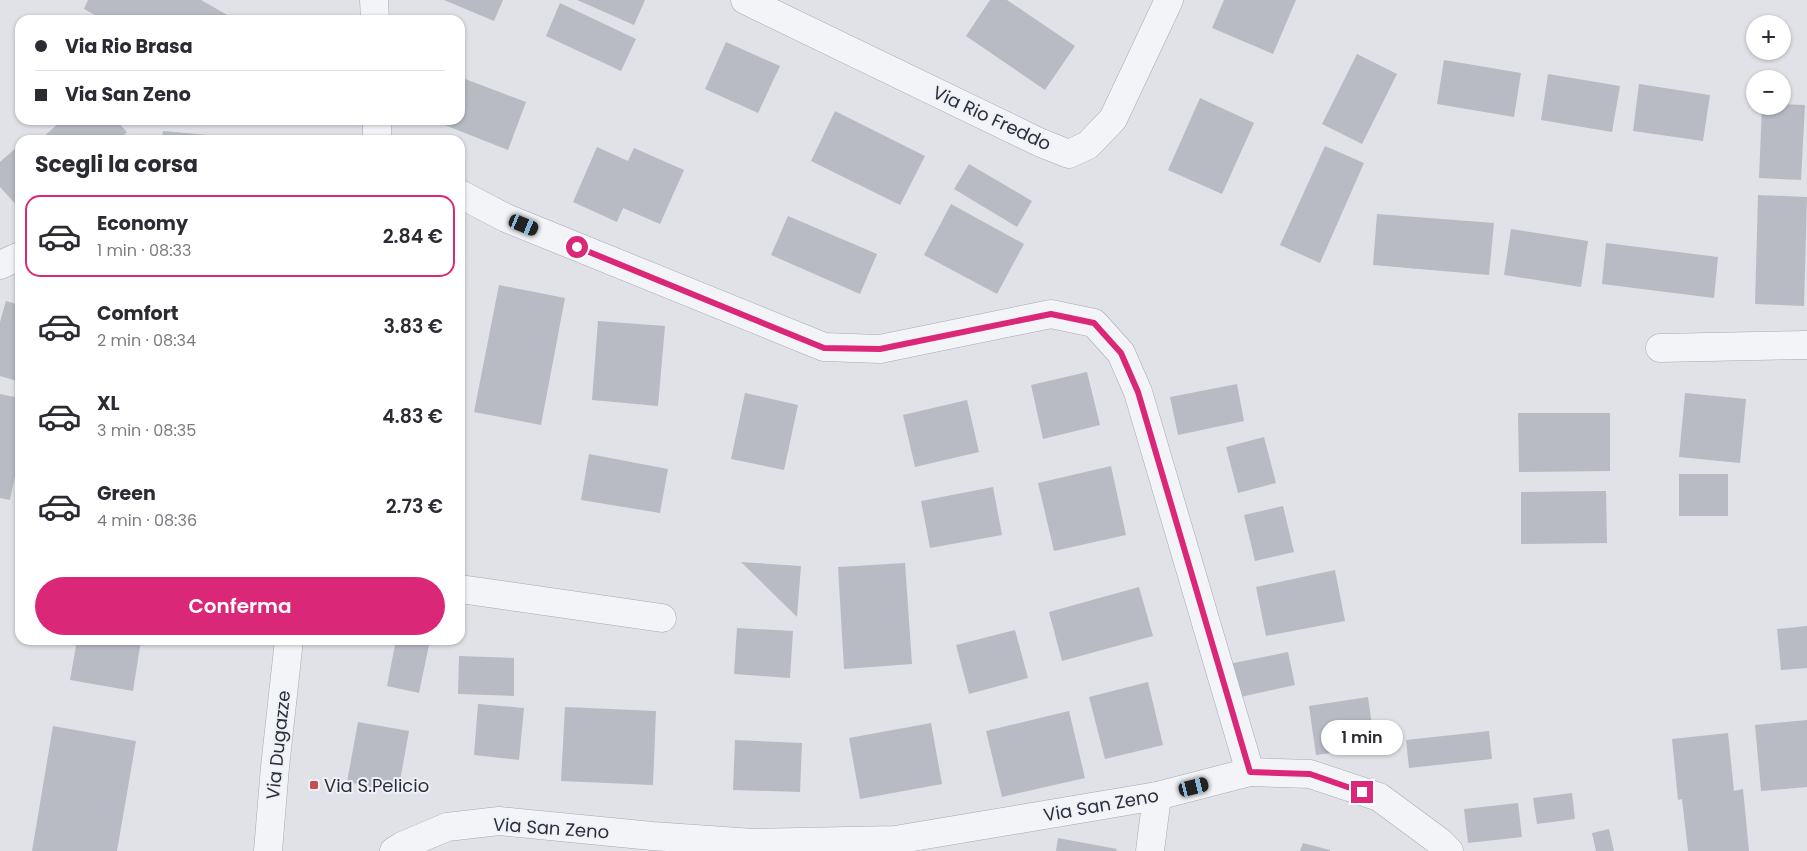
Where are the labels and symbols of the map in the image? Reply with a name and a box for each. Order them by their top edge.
street label: Via Rio Freddo [929,80,1055,156]
car [507,212,540,238]
route start [566,236,588,258]
street label: Via Dugazze [260,689,296,801]
callout: 1 min [1321,720,1403,754]
place label: Via S.Pelicio [324,773,429,798]
car [1177,776,1210,798]
marker: Via S.Pelicio [308,779,320,791]
route end [1351,781,1373,803]
street label: Via San Zeno [1041,783,1161,827]
street label: Via San Zeno [492,811,610,845]

